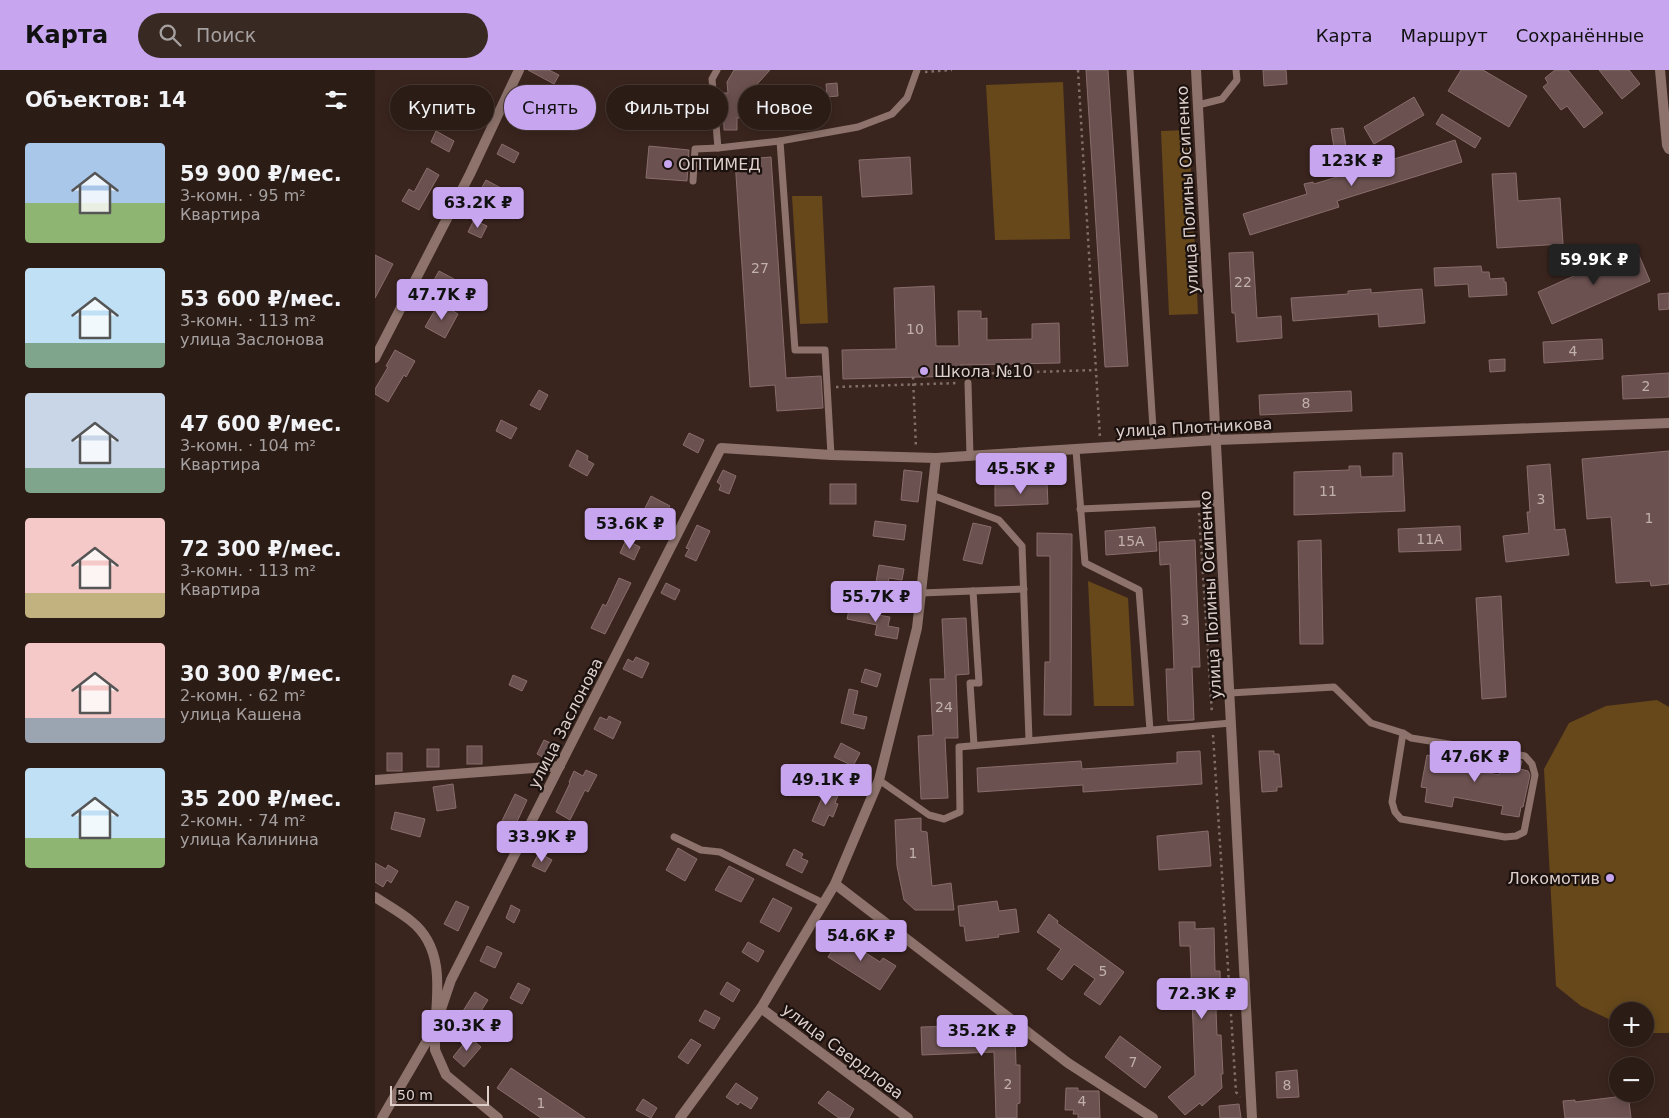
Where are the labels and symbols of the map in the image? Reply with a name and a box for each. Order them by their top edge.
street label: улица Полины Осипенко [1173,85,1202,295]
pin: 123K ₽ [1311,144,1393,187]
place label: ОПТИМЕД [678,155,761,174]
marker: ОПТИМЕД [662,158,674,170]
pin: 63.2K ₽ [432,186,524,229]
pin: 59.9K ₽ [1548,244,1640,286]
house number: 27 [751,260,769,276]
house number: 22 [1234,274,1252,290]
pin: 47.7K ₽ [396,278,488,321]
house number: 10 [906,321,924,337]
house number: 4 [1569,343,1578,359]
place label: Школа №10 [934,362,1033,381]
marker: Школа №10 [918,365,930,377]
house number: 2 [1642,378,1650,394]
house number: 8 [1302,395,1310,411]
street label: улица Плотникова [1115,414,1273,441]
pin: 45.5K ₽ [975,452,1067,495]
house number: 11 [1319,483,1337,499]
street label: улица Полины Осипенко [1196,490,1225,700]
house number: 3 [1537,491,1545,507]
pin: 53.6K ₽ [584,508,676,550]
house number: 1 [1645,510,1653,526]
house number: 11А [1416,531,1444,547]
house number: 15А [1117,533,1145,549]
pin: 55.7K ₽ [830,580,922,623]
house number: 3 [1181,612,1189,628]
street label: улица Заслонова [524,655,607,792]
house number: 24 [935,699,953,715]
pin: 47.6K ₽ [1429,740,1521,783]
pin: 49.1K ₽ [780,764,872,806]
pin: 33.9K ₽ [496,820,588,863]
house number: 1 [909,845,917,861]
place label: Локомотив [1508,869,1600,888]
marker: Локомотив [1604,872,1616,884]
pin: 54.6K ₽ [815,920,907,962]
house number: 5 [1099,963,1107,979]
pin: 72.3K ₽ [1156,978,1248,1020]
street label: улица Свердлова [778,1000,907,1103]
pin: 30.3K ₽ [421,1010,513,1052]
pin: 35.2K ₽ [936,1014,1028,1057]
house number: 7 [1129,1054,1137,1070]
house number: 2 [1004,1076,1012,1092]
house number: 8 [1283,1077,1291,1093]
scale bar [390,1083,489,1106]
house number: 4 [1078,1093,1087,1109]
house number: 1 [537,1095,545,1111]

